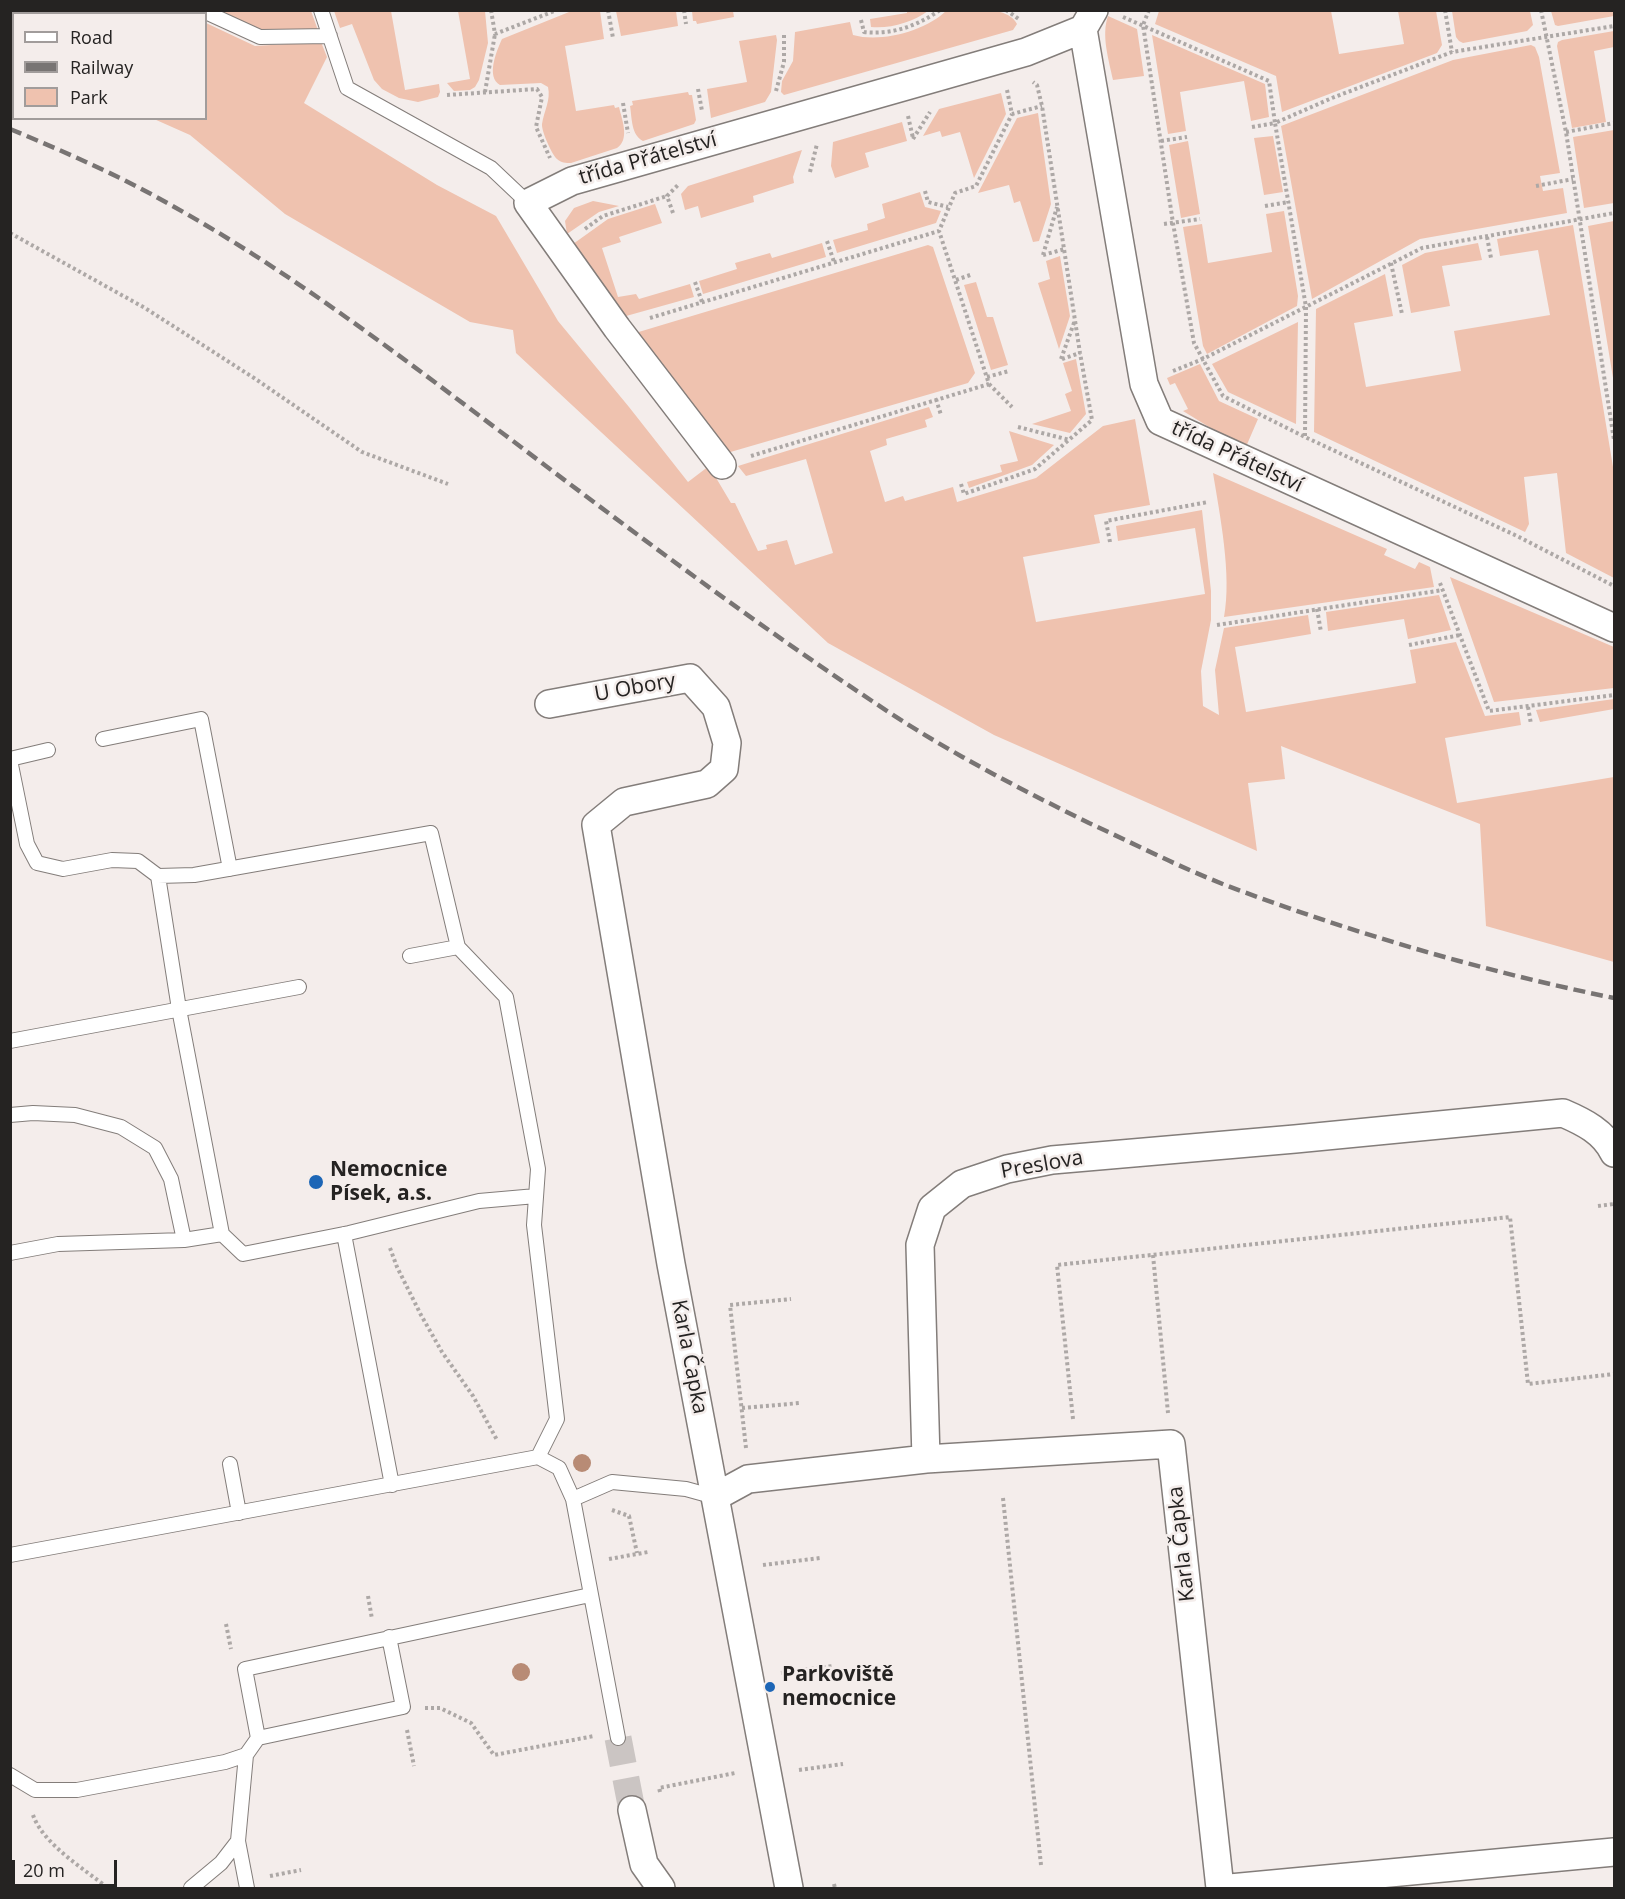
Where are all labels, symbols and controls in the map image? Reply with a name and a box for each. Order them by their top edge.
legend [12,12,207,120]
text: Road [70,25,113,49]
text: Railway [70,55,133,79]
text: Park [70,85,108,109]
street label: třída Přátelství [576,127,720,191]
street label: třída Přátelství [1167,416,1307,498]
street label: U Obory [593,668,677,708]
street label: Preslova [999,1145,1085,1185]
place label: Nemocnice Písek, a.s. [330,1157,447,1207]
marker: Nemocnice Písek, a.s. [307,1173,325,1191]
street label: Karla Čapka [666,1298,712,1416]
street label: Karla Čapka [1163,1485,1201,1603]
place label: Parkoviště nemocnice [782,1662,896,1712]
marker: Parkoviště nemocnice [763,1680,777,1694]
scale bar [15,1848,120,1886]
text: 20 m [23,1858,65,1882]

